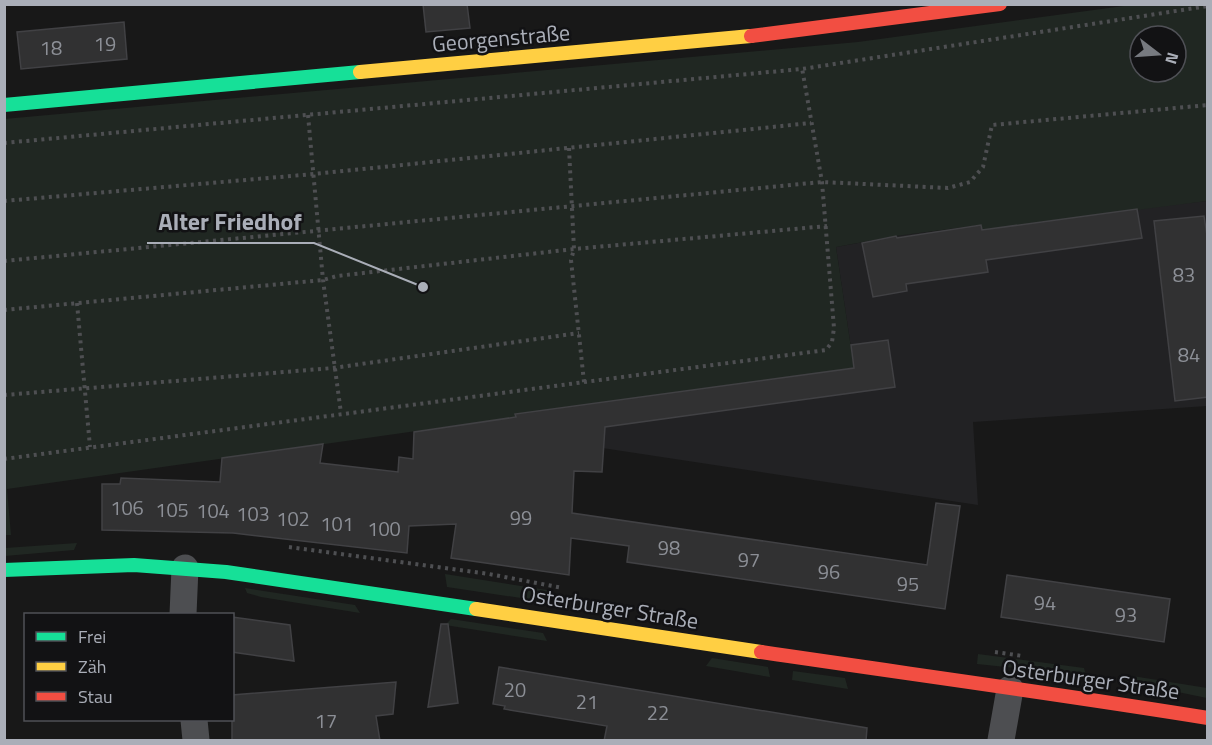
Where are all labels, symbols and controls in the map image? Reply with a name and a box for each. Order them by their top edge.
street label: Georgenstraße [431,15,571,61]
north arrow [1128,24,1188,84]
house number: 19 [94,28,116,59]
house number: 18 [40,32,62,63]
text: N [1159,50,1185,67]
callout: Alter Friedhof [147,201,314,243]
text: Alter Friedhof [158,203,302,239]
house number: 83 [1173,259,1195,290]
house number: 84 [1178,339,1200,370]
house number: 106 [110,492,144,523]
house number: 105 [155,494,189,525]
house number: 104 [196,495,230,526]
house number: 103 [236,498,270,529]
house number: 99 [510,502,532,533]
house number: 102 [276,503,310,534]
house number: 101 [320,508,354,539]
house number: 100 [367,513,401,544]
house number: 98 [658,532,680,563]
house number: 97 [738,544,760,575]
house number: 96 [818,556,840,587]
house number: 95 [897,568,919,599]
street label: Osterburger Straße [519,576,701,638]
house number: 94 [1034,587,1056,618]
house number: 93 [1115,599,1137,630]
legend [24,613,234,721]
text: Frei [78,623,106,650]
street label: Osterburger Straße [1000,650,1182,708]
text: Zäh [78,653,106,680]
house number: 20 [504,674,526,705]
text: Stau [78,683,113,710]
house number: 21 [576,686,598,717]
house number: 22 [647,697,669,728]
house number: 17 [315,705,337,736]

